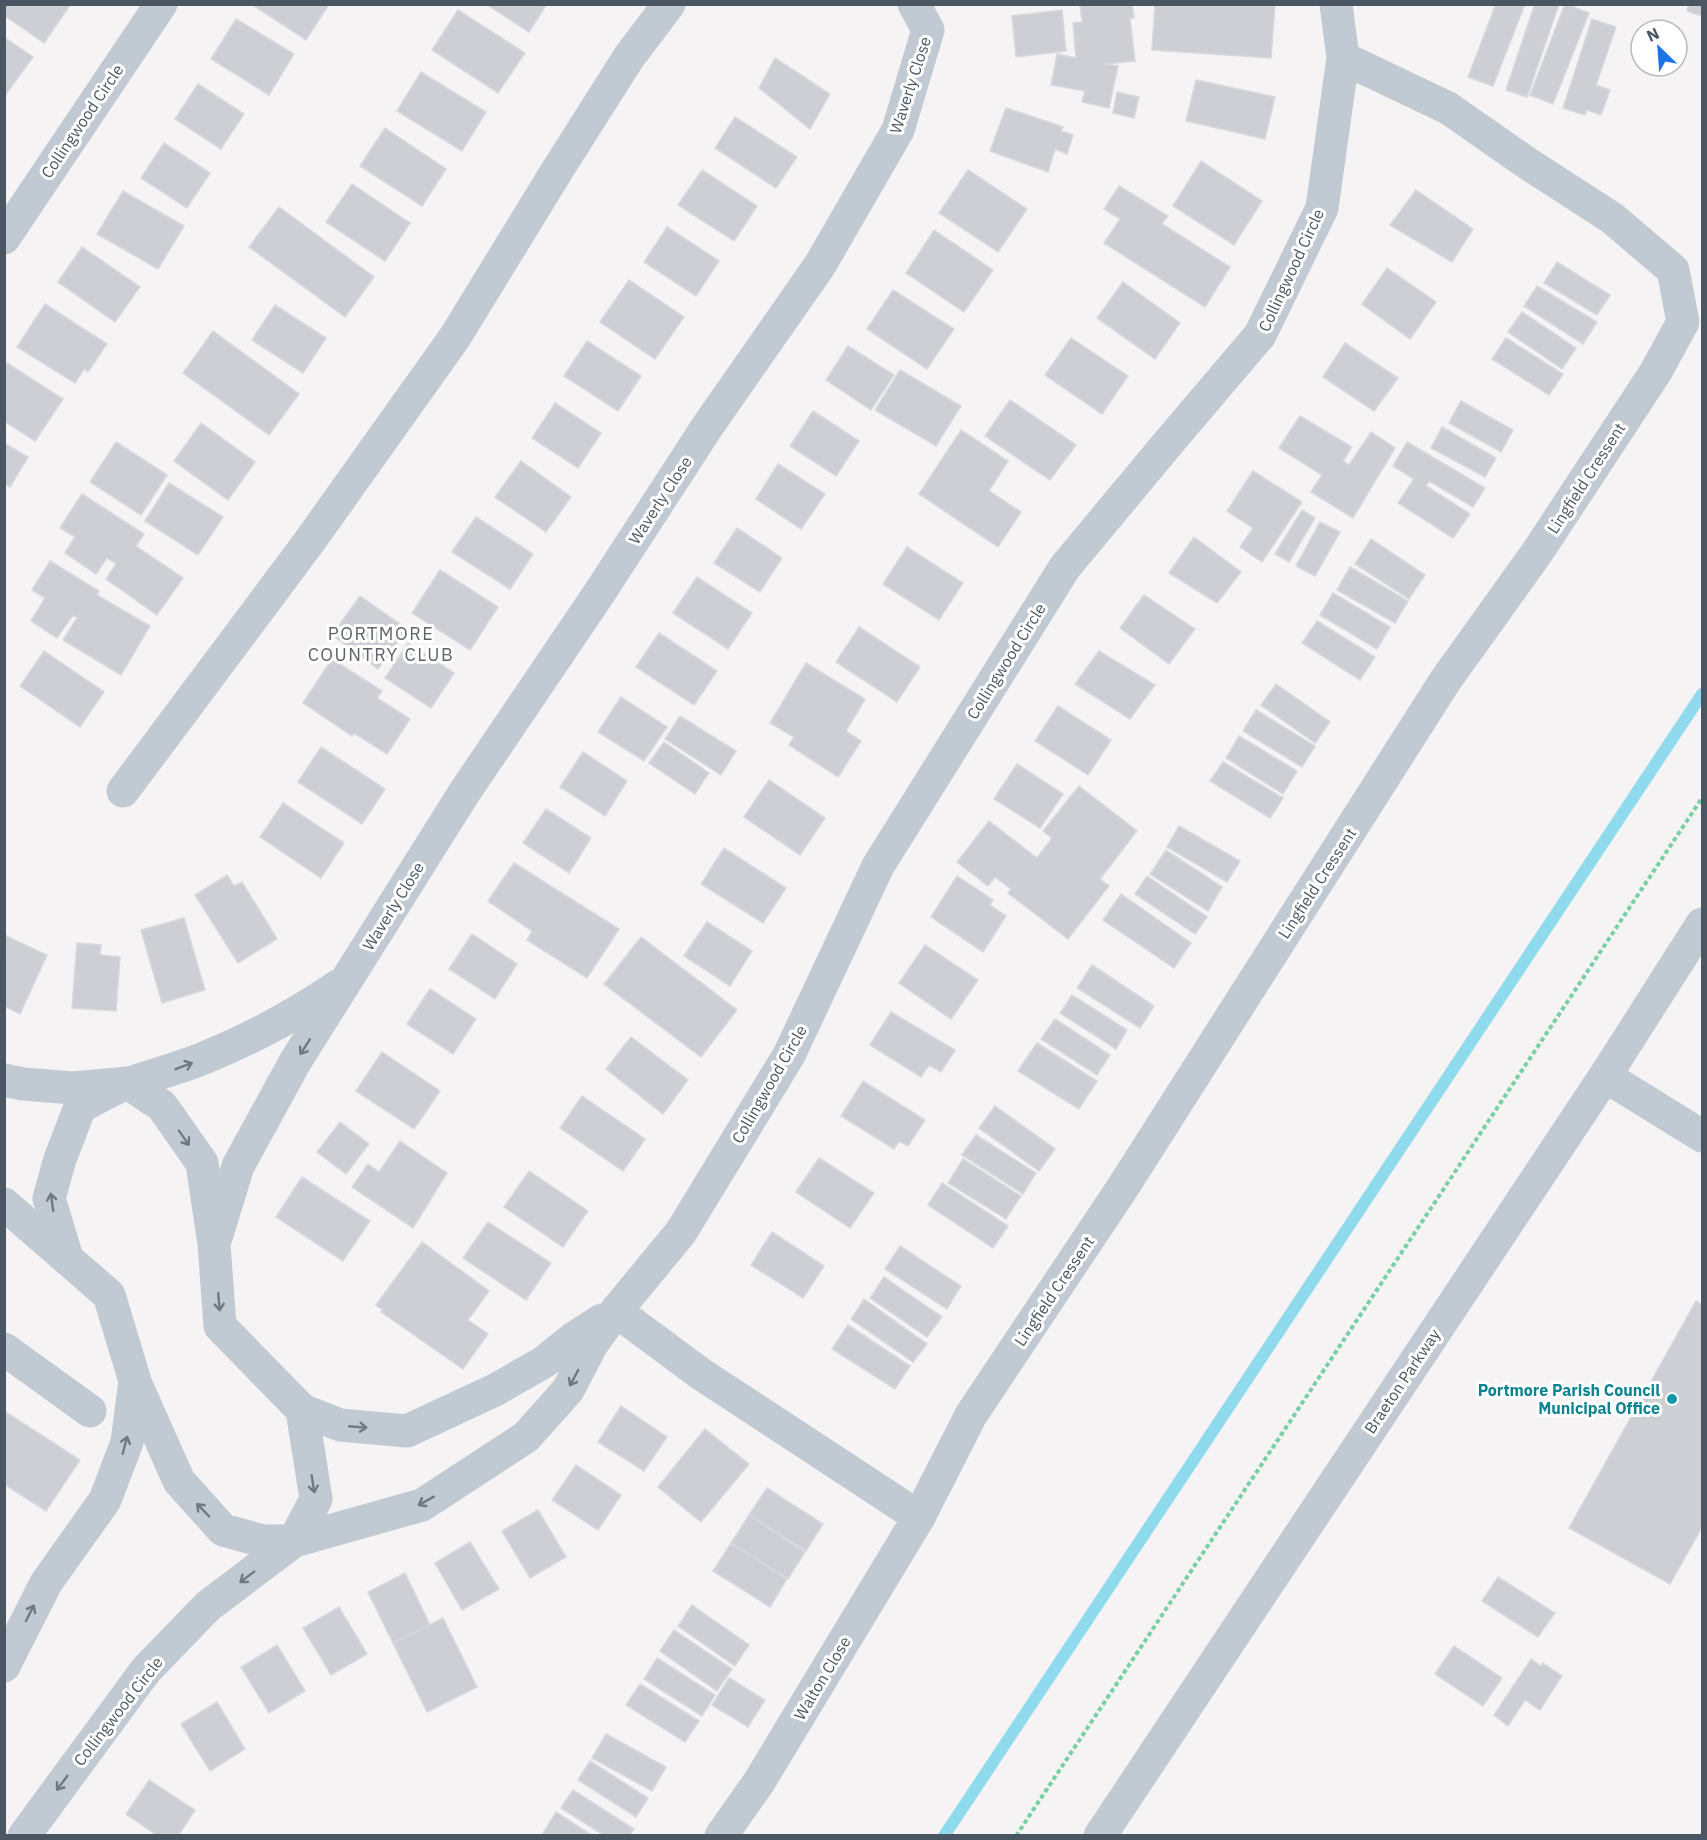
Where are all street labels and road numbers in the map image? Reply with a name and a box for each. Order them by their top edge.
street label: Waverly Close [885,34,935,136]
street label: Collingwood Circle [36,60,128,182]
street label: Collingwood Circle [1254,205,1328,335]
street label: Lingfield Cressent [1543,419,1629,537]
street label: Waverly Close [624,452,696,548]
street label: Collingwood Circle [962,599,1050,723]
street label: Lingfield Cressent [1274,824,1360,942]
street label: Waverly Close [358,858,428,954]
street label: Collingwood Circle [727,1021,811,1147]
street label: Lingfield Cressent [1010,1232,1098,1350]
street label: Braeton Parkway [1360,1325,1444,1437]
street label: Walton Close [789,1632,855,1723]
street label: Collingwood Circle [69,1652,167,1770]

